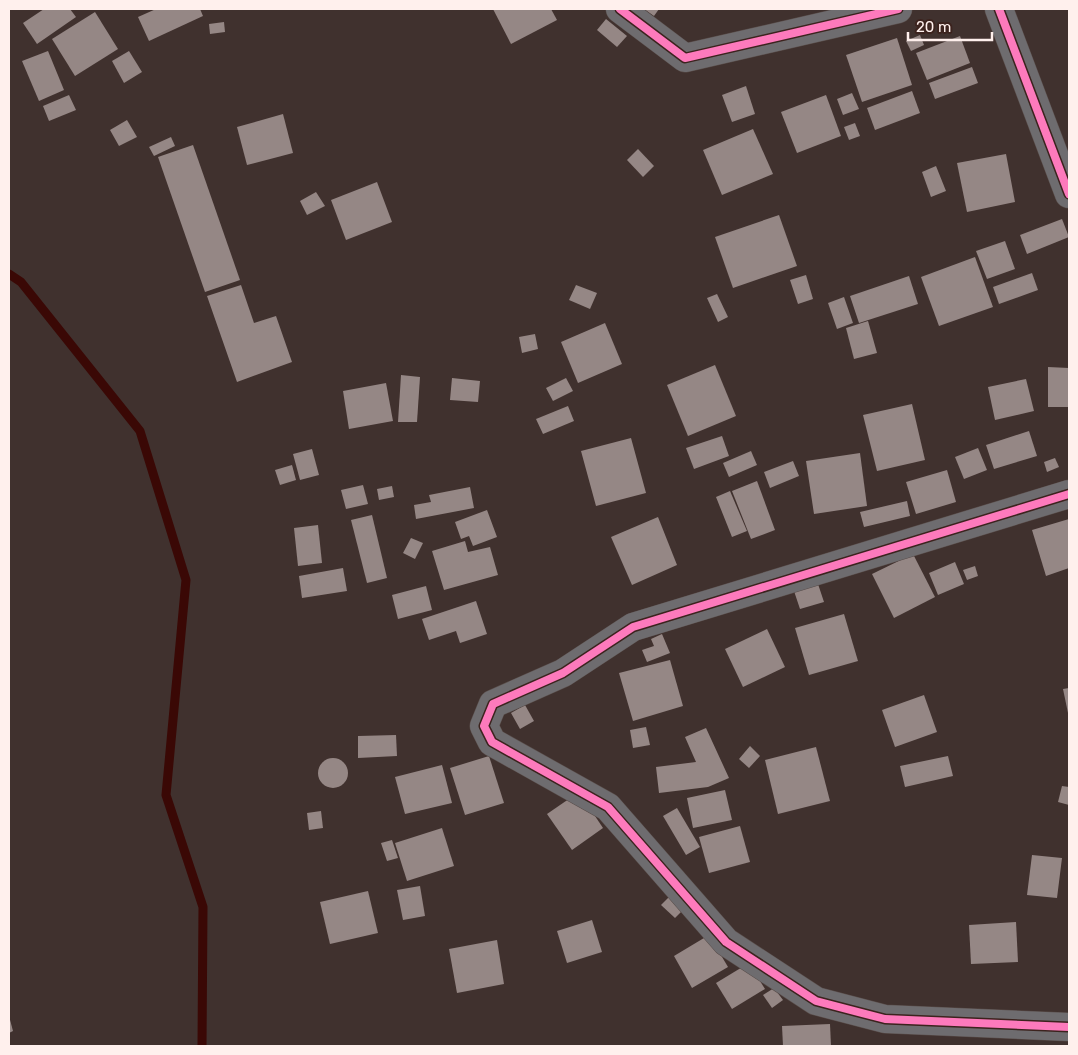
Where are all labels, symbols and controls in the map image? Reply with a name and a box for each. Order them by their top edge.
scale bar [908,10,992,42]
text: 20 m [916,18,951,36]

